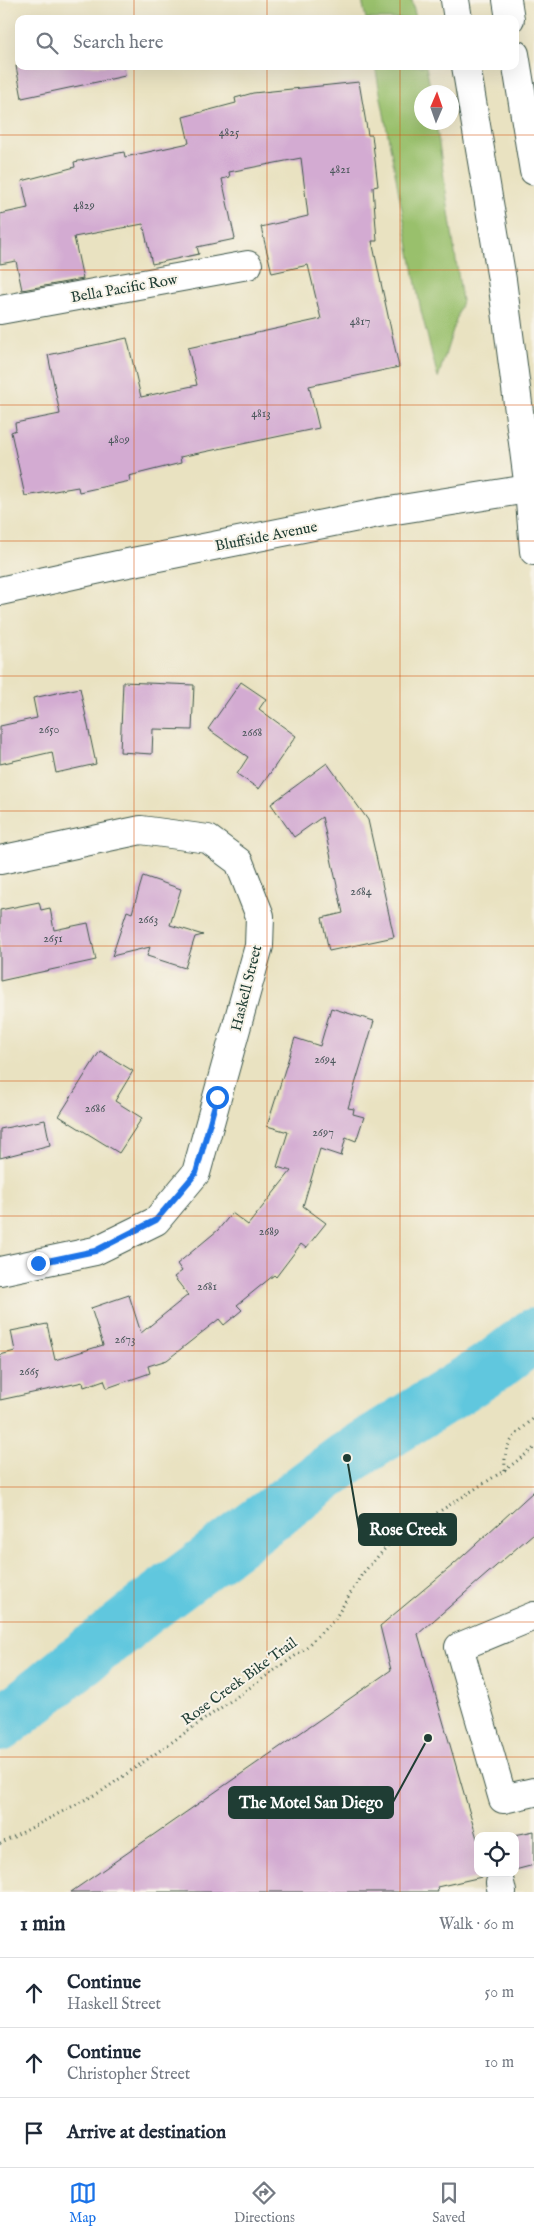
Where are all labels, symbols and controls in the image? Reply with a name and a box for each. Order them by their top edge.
search box [15,15,519,70]
icon: search [33,29,61,57]
text: Search here [73,31,164,55]
north arrow [414,85,459,130]
house number: 4825 [219,125,240,140]
house number: 4821 [330,162,350,177]
house number: 4829 [73,198,95,213]
street label: Bella Pacific Row [69,270,180,307]
house number: 4817 [350,314,370,329]
house number: 4813 [251,406,271,421]
house number: 4809 [108,432,130,447]
street label: Bluffside Avenue [213,517,319,556]
house number: 2650 [39,722,60,737]
house number: 2668 [242,725,263,740]
house number: 2684 [350,884,372,899]
house number: 2663 [138,912,158,927]
house number: 2651 [43,931,63,946]
street label: Haskell Street [227,943,266,1033]
house number: 2694 [314,1052,336,1067]
route start [206,1086,229,1109]
house number: 2686 [85,1101,106,1116]
house number: 2697 [312,1125,334,1140]
house number: 2689 [259,1224,279,1239]
route end [27,1252,50,1275]
house number: 2681 [197,1279,217,1294]
house number: 2673 [115,1332,135,1347]
house number: 2665 [19,1364,40,1379]
callout: Rose Creek [359,1514,456,1545]
text: Rose Creek [369,1521,447,1541]
street label: Rose Creek Bike Trail [178,1633,301,1730]
callout: The Motel San Diego [229,1787,393,1818]
text: The Motel San Diego [238,1794,383,1814]
map controls [474,1832,519,1877]
button: locate [474,1832,519,1877]
text: 1 min [20,1911,65,1938]
text: Walk · 60 m [439,1915,514,1935]
text: Continue [67,1971,141,1995]
icon: ahead [20,1979,48,2007]
text: 50 m [485,1983,514,2003]
text: Haskell Street [67,1995,161,2015]
text: Continue [67,2041,141,2065]
icon: ahead [20,2049,48,2077]
text: 10 m [484,2053,514,2073]
text: Christopher Street [67,2065,190,2085]
icon: arrive [20,2119,48,2147]
text: Arrive at destination [67,2121,226,2145]
tab: Map [69,2179,97,2227]
tab: Directions [234,2179,295,2227]
tab: Saved [432,2179,465,2227]

